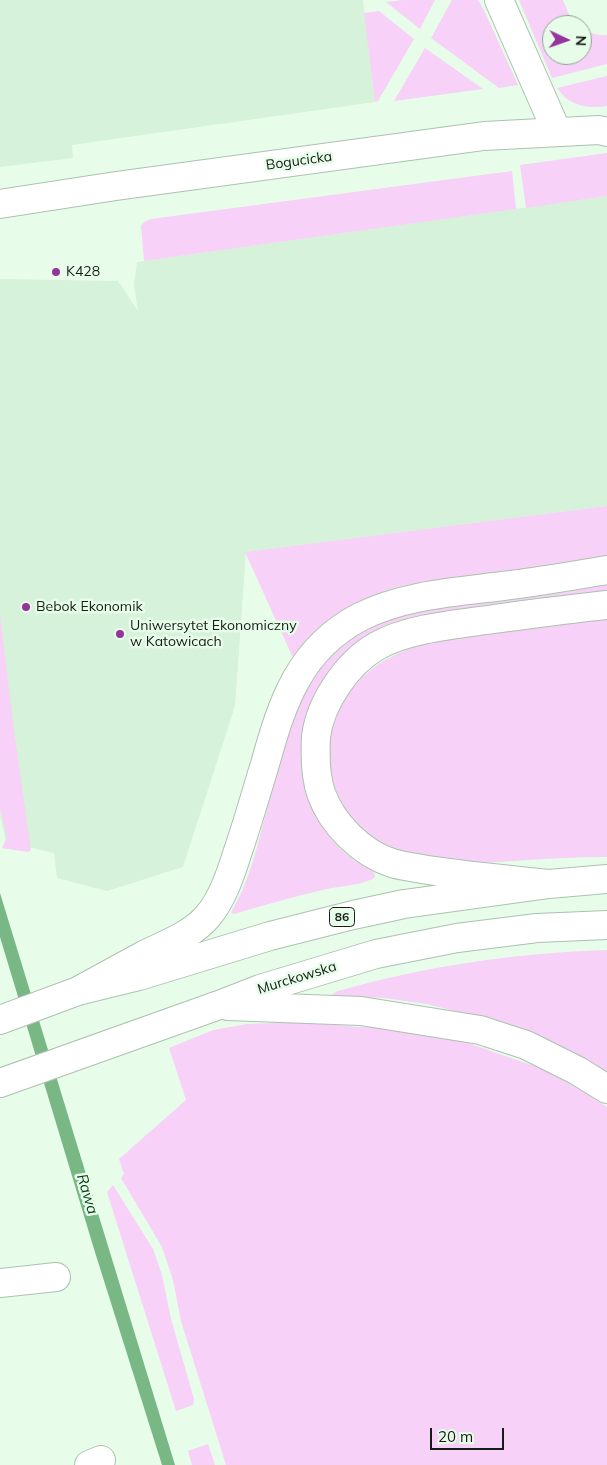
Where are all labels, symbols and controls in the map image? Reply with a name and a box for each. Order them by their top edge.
north arrow [542,15,592,65]
text: N [572,35,590,46]
street label: Bogucicka [265,148,333,174]
place label: K428 [66,264,100,280]
marker: K428 [50,266,62,278]
place label: Bebok Ekonomik [36,599,143,615]
marker: Bebok Ekonomik [20,601,32,613]
place label: Uniwersytet Ekonomiczny w Katowicach [130,618,297,650]
marker: Uniwersytet Ekonomiczny w Katowicach [114,628,126,640]
road number: 86 [330,908,354,926]
street label: Murckowska [256,958,338,998]
water label: Rawa [72,1172,102,1216]
scale bar [432,1418,506,1450]
text: 20 m [438,1427,473,1446]

